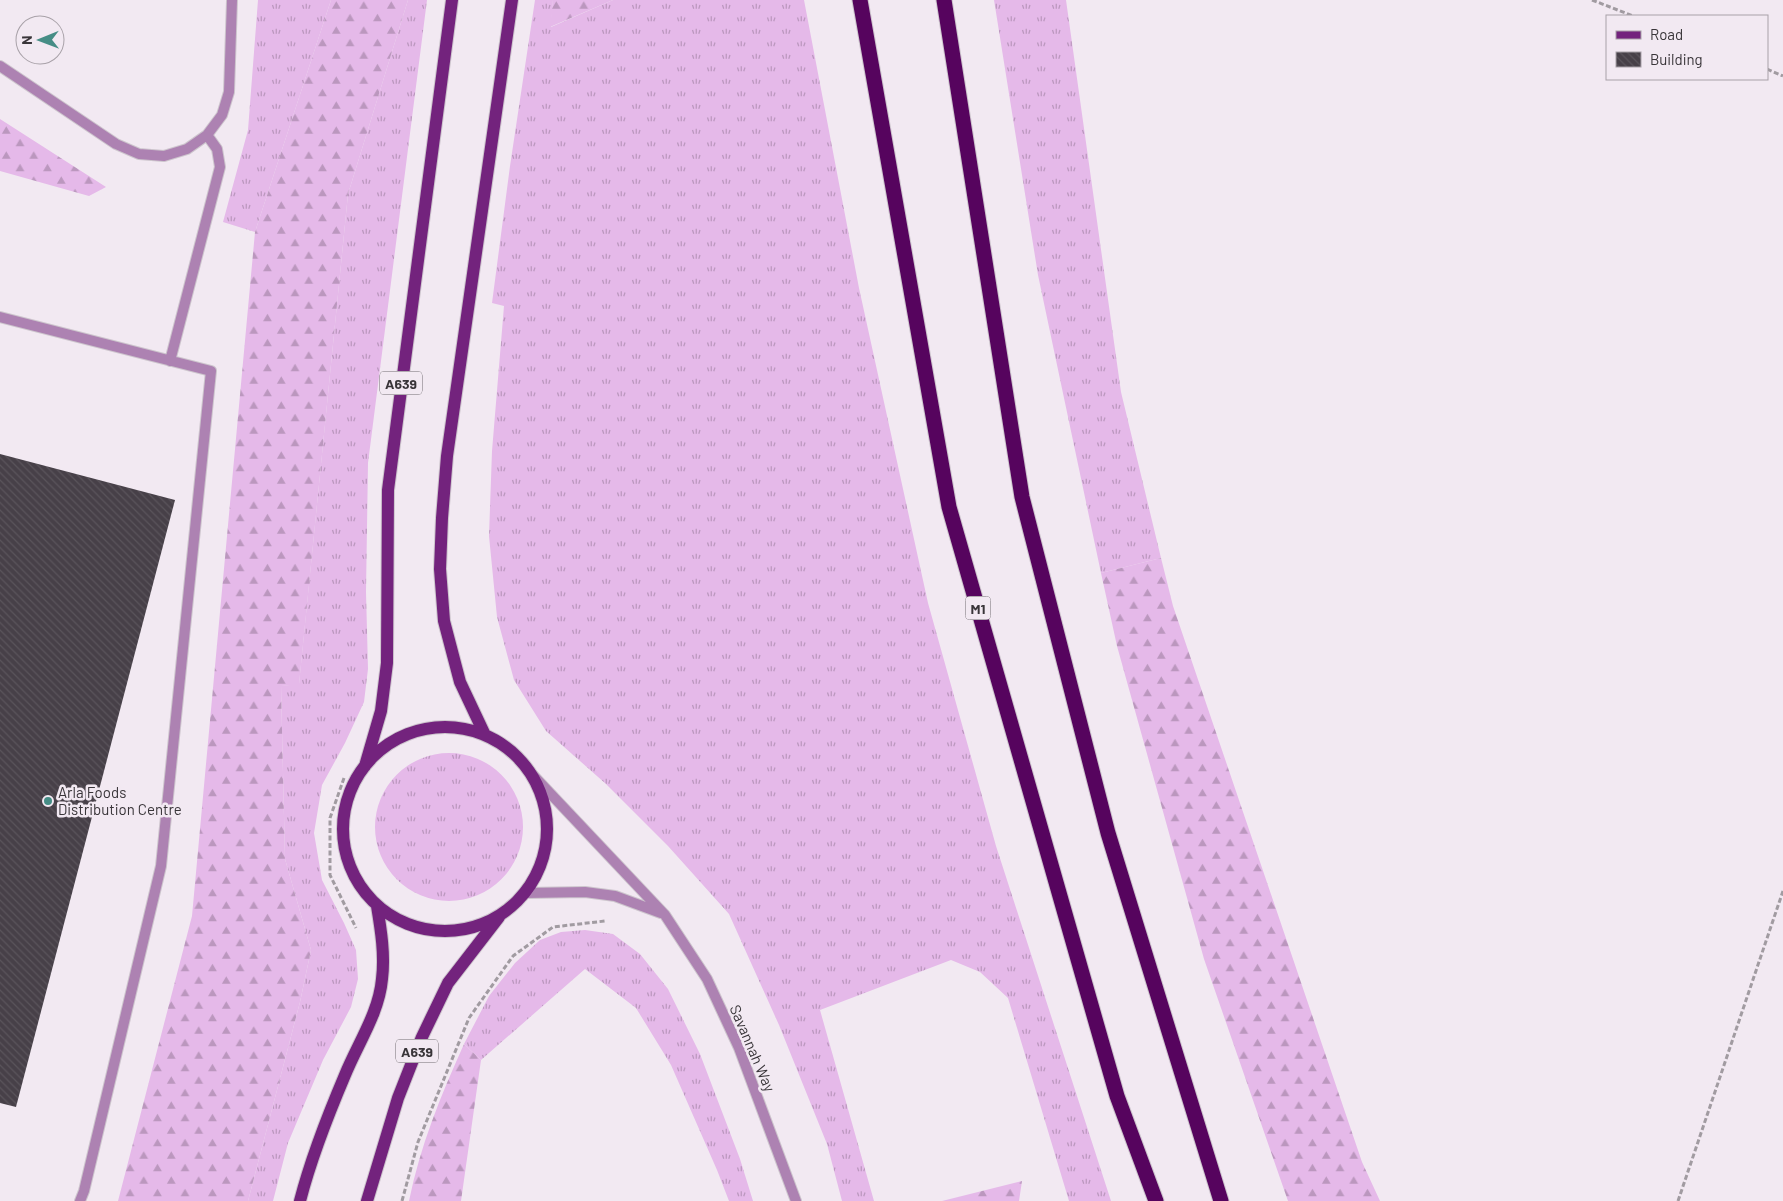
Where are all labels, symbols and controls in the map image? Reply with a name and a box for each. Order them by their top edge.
north arrow [15,15,65,65]
legend [1606,15,1768,80]
text: Road [1650,25,1683,43]
text: N [18,35,35,45]
text: Building [1650,50,1703,68]
road number: A639 [380,372,422,394]
road number: M1 [966,596,990,620]
place label: Arla Foods Distribution Centre [58,783,182,818]
marker: Arla Foods Distribution Centre [42,795,54,807]
street label: Savannah Way [727,1002,779,1094]
road number: A639 [396,1040,438,1062]

